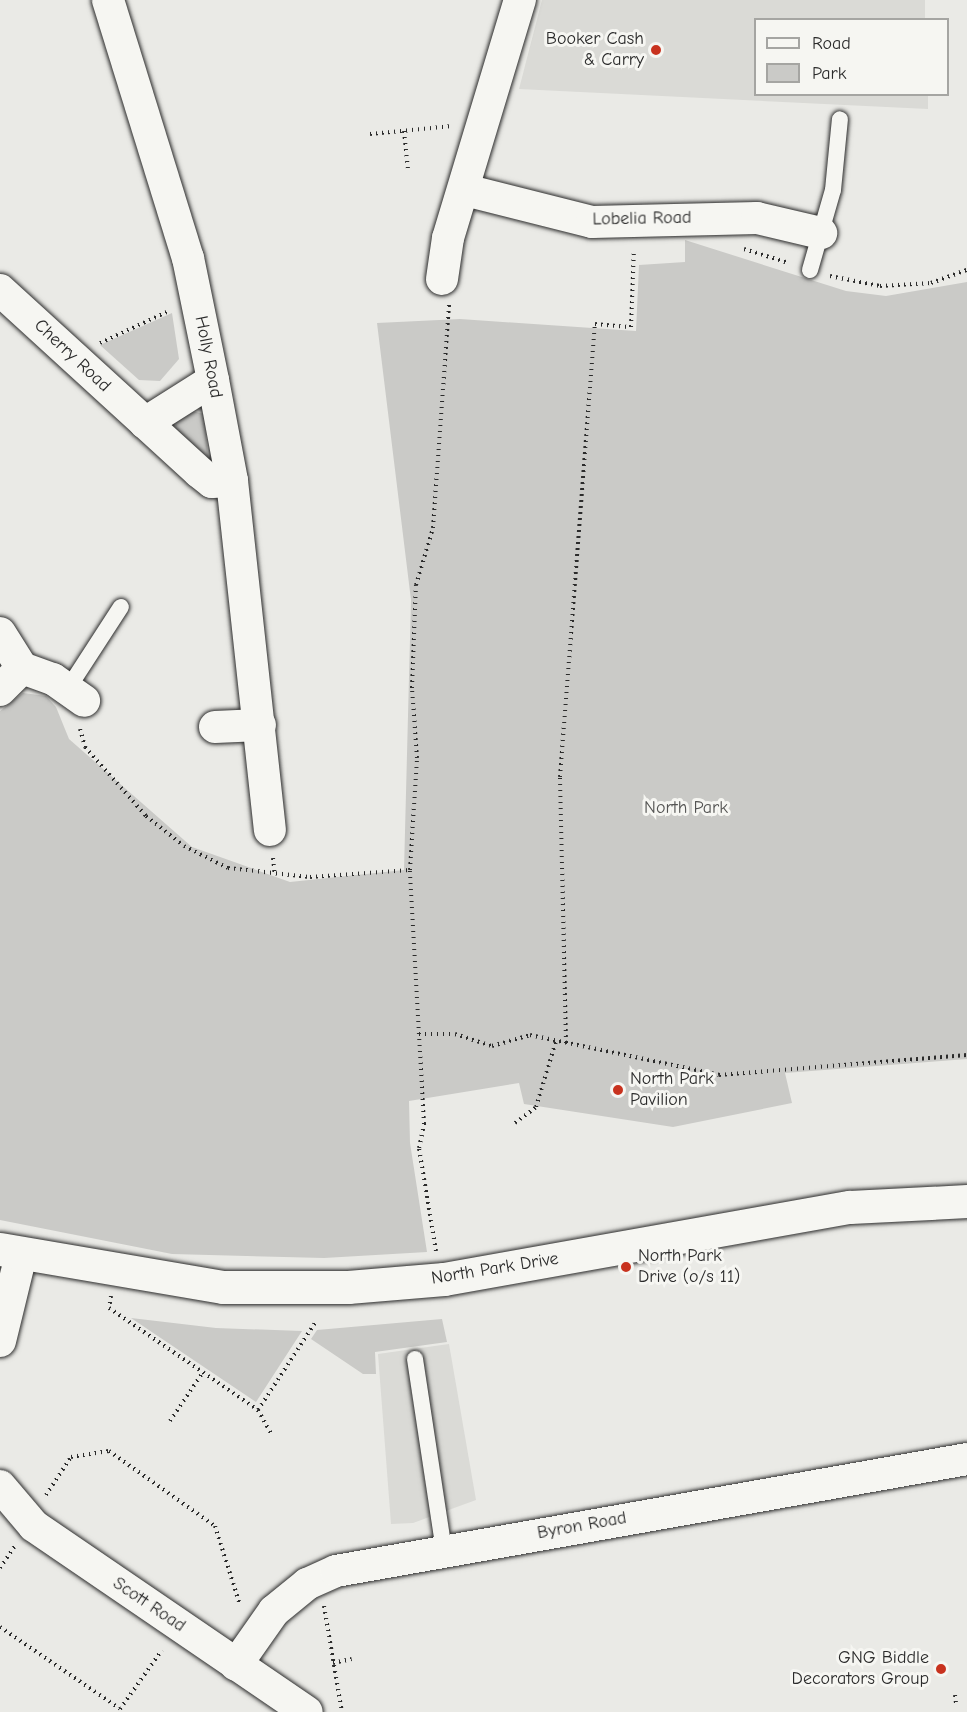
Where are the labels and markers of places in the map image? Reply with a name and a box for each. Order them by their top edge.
place label: Booker Cash & Carry [546,29,644,72]
marker: Booker Cash & Carry [649,43,663,57]
place label: North Park Pavilion [630,1069,714,1112]
marker: North Park Pavilion [611,1083,625,1097]
place label: North Park Drive (o/s 11) [638,1246,740,1288]
marker: North Park Drive (o/s 11) [619,1260,633,1274]
place label: GNG Biddle Decorators Group [792,1648,929,1690]
marker: GNG Biddle Decorators Group [934,1662,948,1676]

